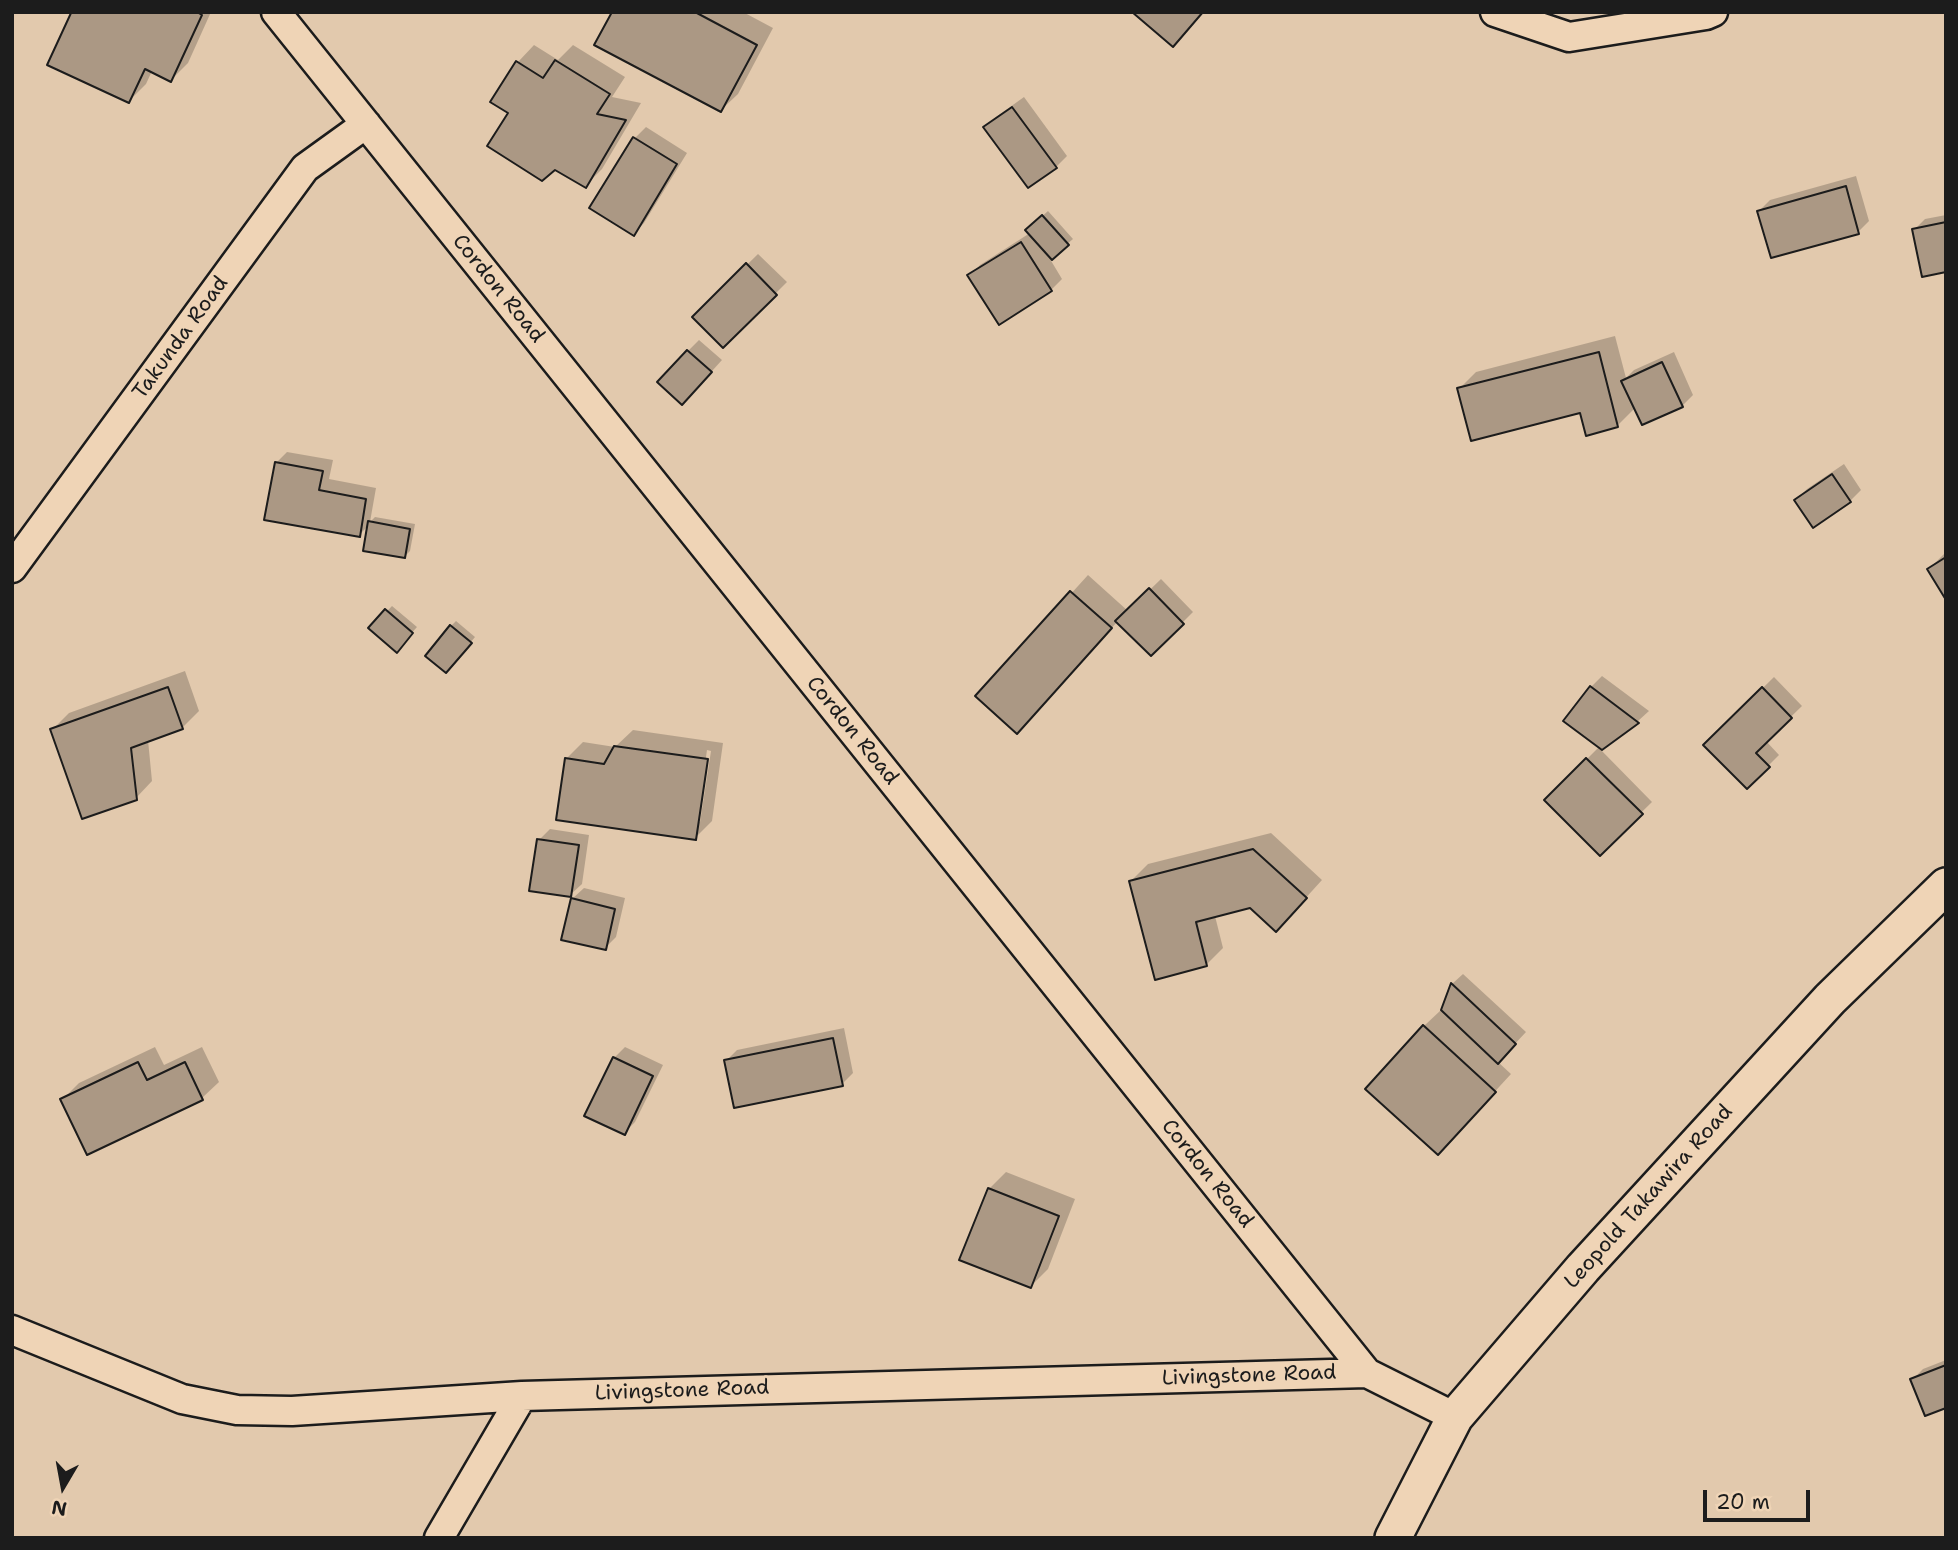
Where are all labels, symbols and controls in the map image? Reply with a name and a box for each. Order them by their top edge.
street label: Cordon Road [447,230,549,348]
street label: Takunda Road [128,272,234,404]
street label: Cordon Road [801,672,903,790]
street label: Leopold Takawira Road [1560,1100,1738,1294]
street label: Cordon Road [1156,1115,1258,1233]
street label: Livingstone Road [1161,1360,1337,1392]
street label: Livingstone Road [594,1375,770,1407]
north arrow [28,1452,98,1522]
scale bar [1706,1476,1813,1520]
text: 20 m [1716,1488,1770,1516]
text: N [50,1495,69,1522]

